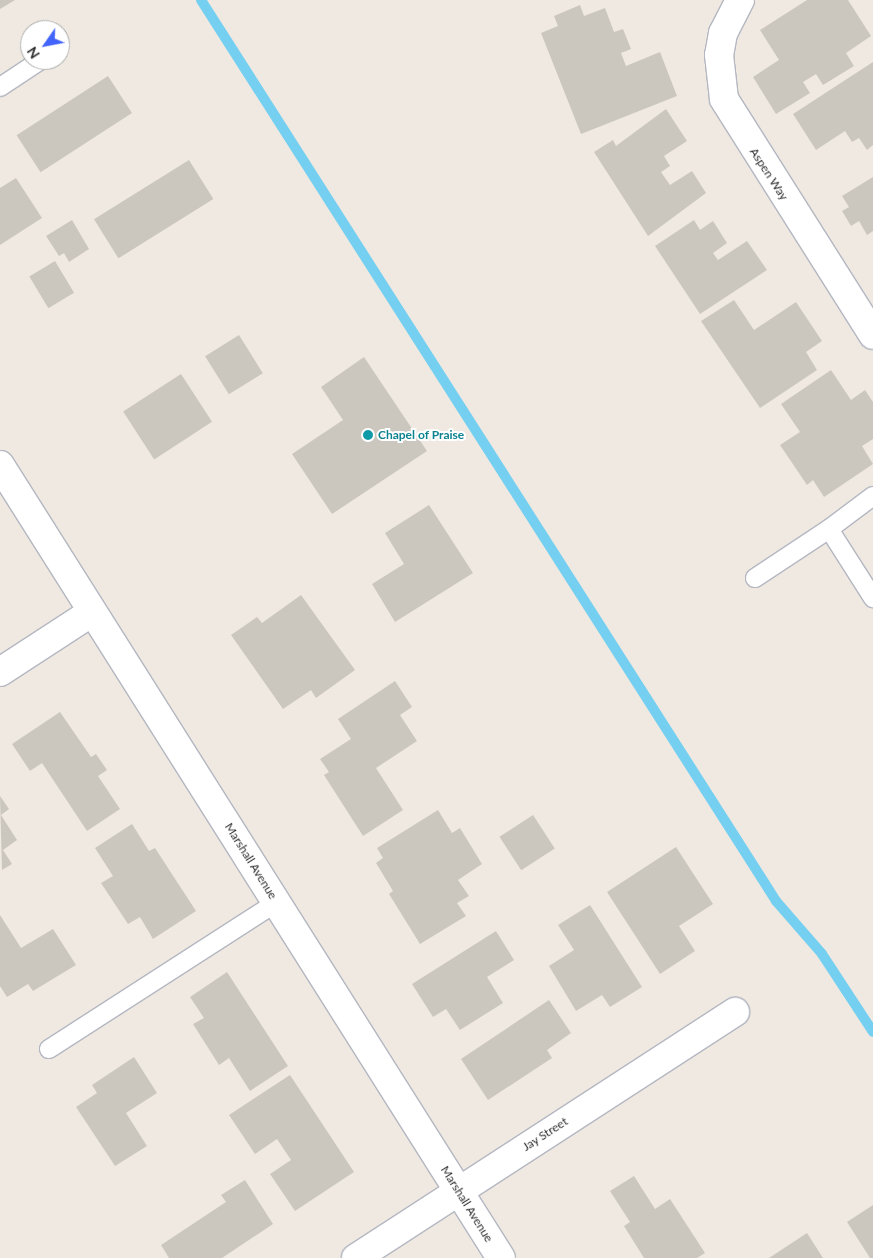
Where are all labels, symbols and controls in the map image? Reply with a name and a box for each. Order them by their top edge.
north arrow [20,20,70,70]
text: N [23,44,43,62]
street label: Aspen Way [747,145,791,203]
place label: Chapel of Praise [378,428,464,442]
marker: Chapel of Praise [362,429,374,441]
street label: Marshall Avenue [222,820,280,902]
street label: Jay Street [519,1114,571,1154]
street label: Marshall Avenue [438,1163,496,1245]

